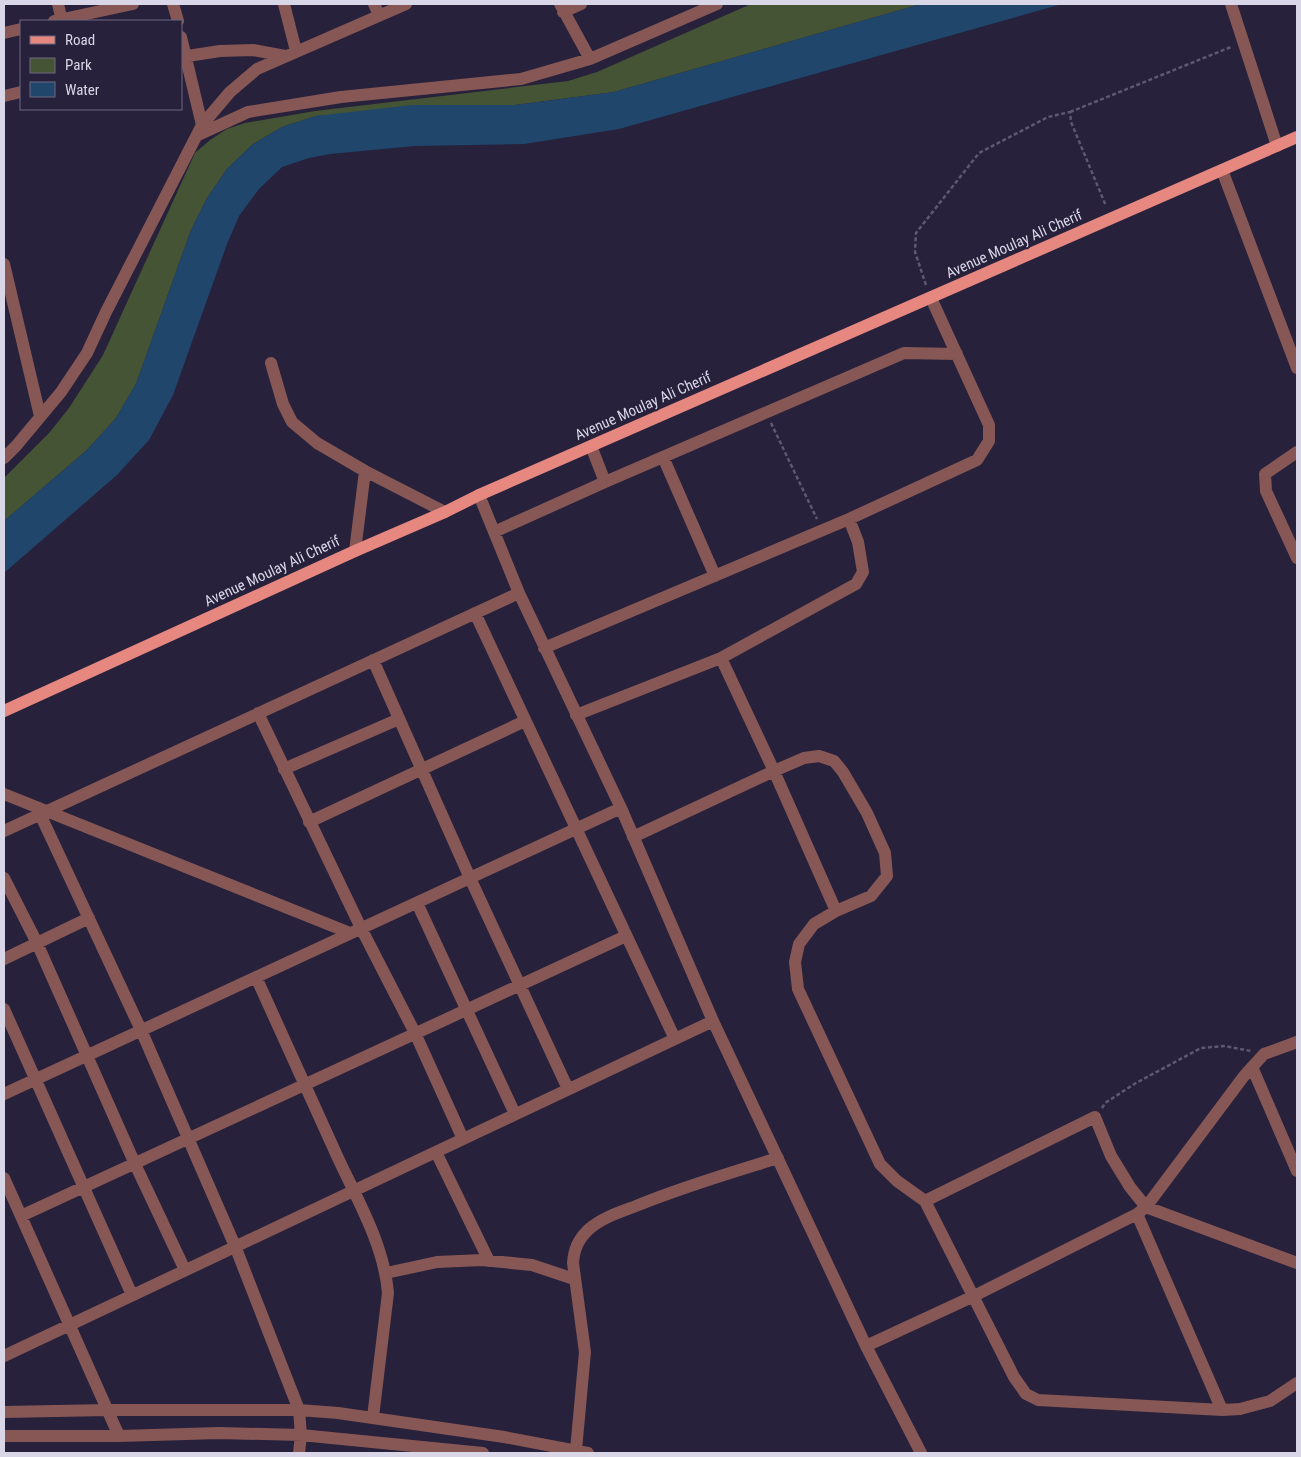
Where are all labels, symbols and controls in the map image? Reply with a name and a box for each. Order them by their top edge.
legend [20,20,182,110]
text: Road [65,31,95,49]
text: Park [65,56,92,74]
text: Water [65,81,100,99]
street label: Avenue Moulay Ali Cherif [943,206,1085,282]
street label: Avenue Moulay Ali Cherif [572,368,714,444]
street label: Avenue Moulay Ali Cherif [201,532,343,610]

